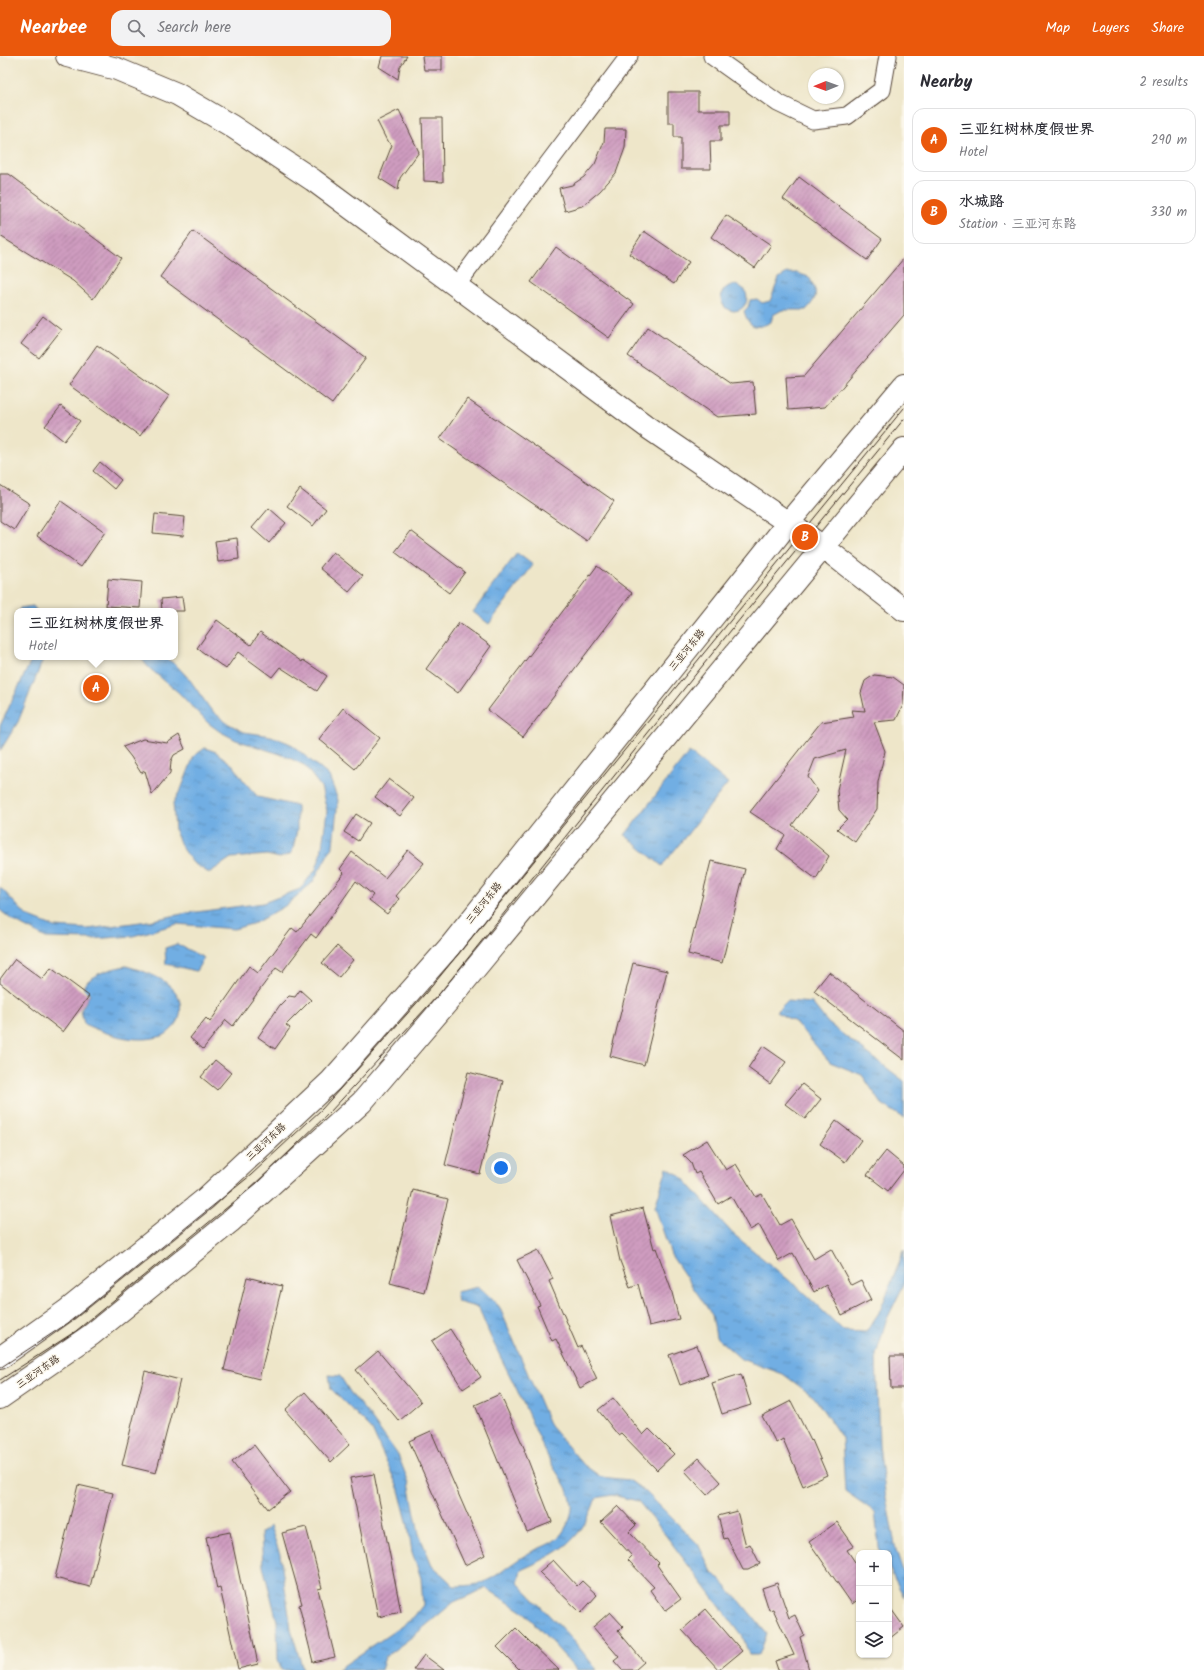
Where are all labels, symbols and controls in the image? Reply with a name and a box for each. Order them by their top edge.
search box [111,10,391,46]
text: Nearbee [20,13,87,43]
text: Search here [157,16,231,40]
icon: search [125,17,147,39]
text: Map [1046,17,1070,39]
text: Layers [1092,17,1130,39]
text: Share [1152,17,1184,39]
north arrow [808,68,844,104]
text: Nearby [920,69,972,96]
text: 2 results [1140,72,1188,93]
text: 三亚红树林度假世界 [959,118,1094,142]
text: A [930,130,938,151]
text: 290 m [1151,130,1187,151]
text: Hotel [959,142,988,163]
text: 水城路 [959,190,1004,214]
text: B [930,202,938,223]
text: 330 m [1150,202,1187,223]
text: Station · 三亚河东路 [959,214,1076,235]
pin: B [792,522,818,552]
popup [14,608,178,660]
text: 三亚红树林度假世界 [28,612,164,636]
street label: 三亚河东路 [665,626,709,674]
text: Hotel [28,636,57,657]
pin: A [83,673,109,703]
street label: 三亚河东路 [462,879,506,927]
street label: 三亚河东路 [242,1119,290,1165]
your location [491,1158,511,1178]
street label: 三亚河东路 [13,1351,63,1393]
map controls [856,1550,892,1658]
button: + [856,1550,892,1586]
button: − [856,1586,892,1622]
button: layers [856,1622,892,1658]

